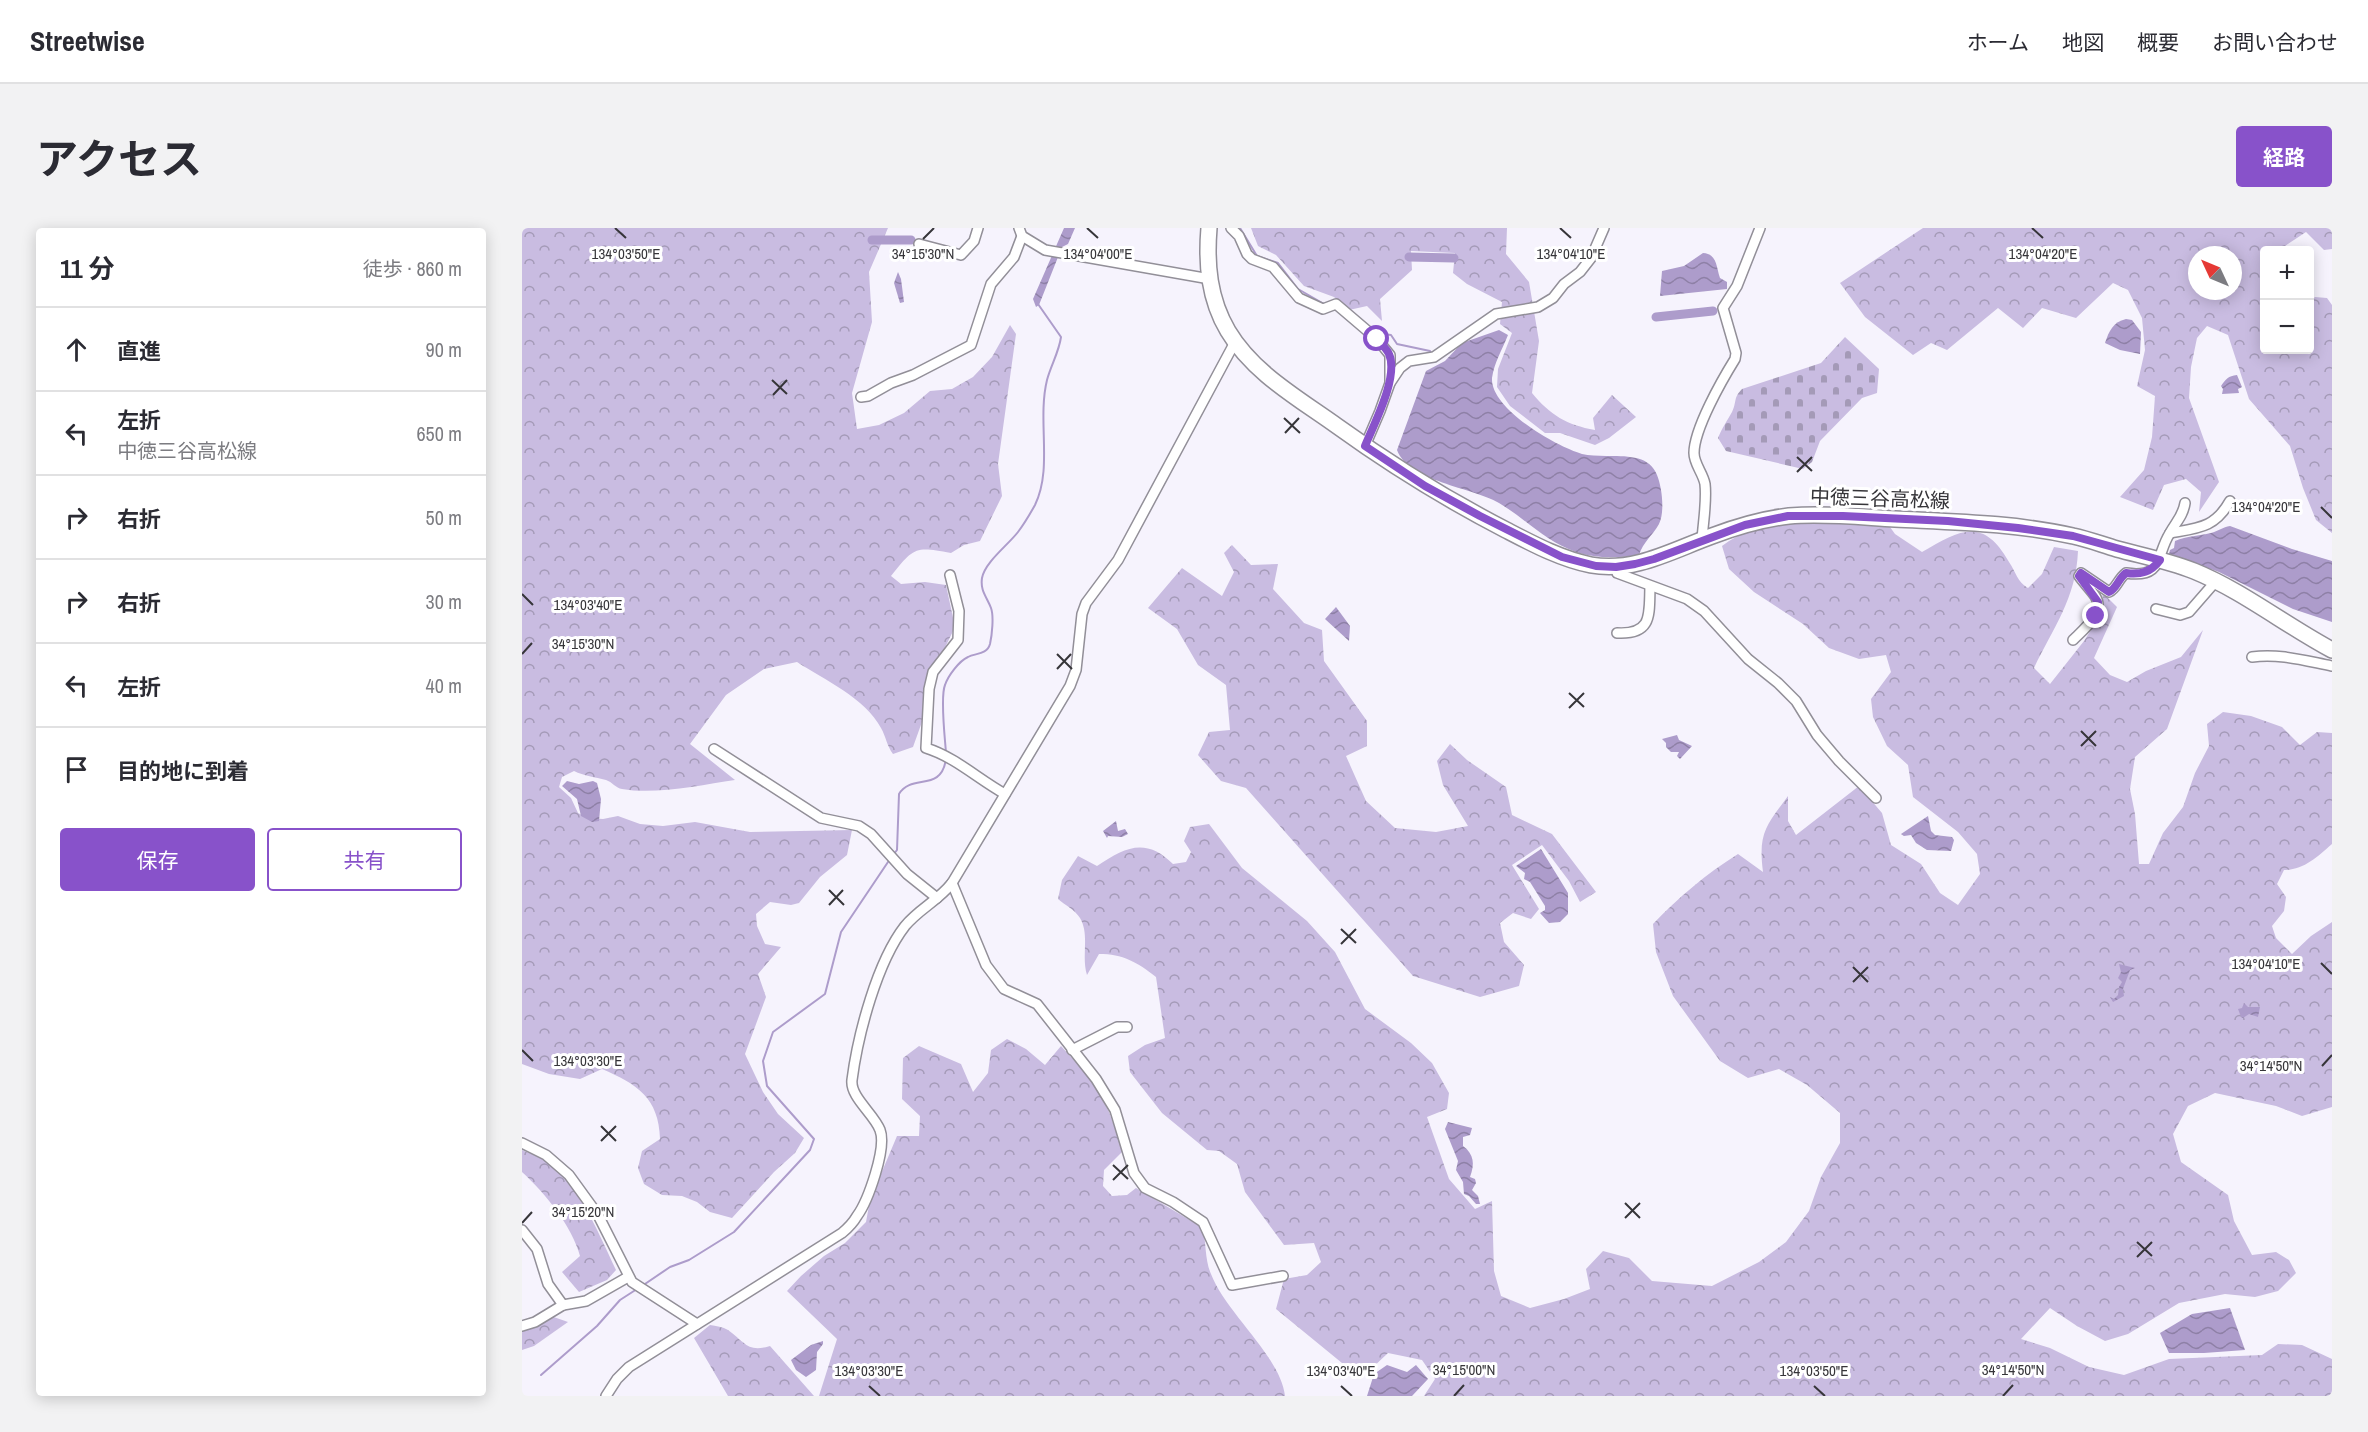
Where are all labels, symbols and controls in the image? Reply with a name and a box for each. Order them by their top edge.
text: Streetwise [30,22,145,60]
text: ホーム [1967,28,2029,57]
text: 地図 [2062,28,2104,57]
text: 概要 [2137,28,2179,57]
text: お問い合わせ [2212,28,2338,57]
button: 経路 [2236,126,2332,187]
text: アクセス [36,131,202,187]
text: 134°03'50"E [592,243,660,264]
text: 34°15'30"N [892,243,954,264]
text: 134°04'00"E [1064,243,1132,264]
text: 134°04'10"E [1537,243,1605,264]
text: 134°04'20"E [2009,243,2077,264]
north arrow [2188,246,2242,300]
map controls [2260,246,2314,354]
button: + [2260,246,2314,300]
text: 11 分 [60,251,114,286]
text: 徒歩 · 860 m [363,255,462,282]
button: − [2260,300,2314,354]
route start [1363,325,1389,351]
icon: ahead [60,333,93,366]
text: 直進 [117,336,161,366]
text: 90 m [426,336,462,363]
text: 左折 [117,405,161,435]
icon: left [60,417,93,450]
text: 650 m [416,420,462,447]
text: 中徳三谷高松線 [117,437,257,464]
street label: 中徳三谷高松線 [1810,482,1950,514]
text: 134°04'20"E [2232,496,2300,517]
icon: right [60,501,93,534]
text: 右折 [117,504,161,534]
text: 50 m [426,504,462,531]
icon: right [60,585,93,618]
text: 右折 [117,588,161,618]
text: 30 m [426,588,462,615]
text: 134°03'40"E [554,594,622,615]
route end [2082,602,2108,628]
text: 34°15'30"N [552,633,614,654]
icon: left [60,669,93,702]
text: 左折 [117,672,161,702]
text: 40 m [426,672,462,699]
icon: arrive [60,753,93,786]
text: 目的地に到着 [117,756,249,786]
button: 保存 [60,828,255,891]
button: 共有 [267,828,462,891]
text: 134°04'10"E [2232,953,2300,974]
text: 134°03'30"E [554,1050,622,1071]
text: 34°14'50"N [2240,1055,2302,1076]
text: 34°15'20"N [552,1201,614,1222]
text: 34°15'00"N [1433,1359,1495,1380]
text: 34°14'50"N [1982,1359,2044,1380]
text: 134°03'30"E [835,1360,903,1381]
text: 134°03'40"E [1307,1360,1375,1381]
text: 134°03'50"E [1780,1360,1848,1381]

